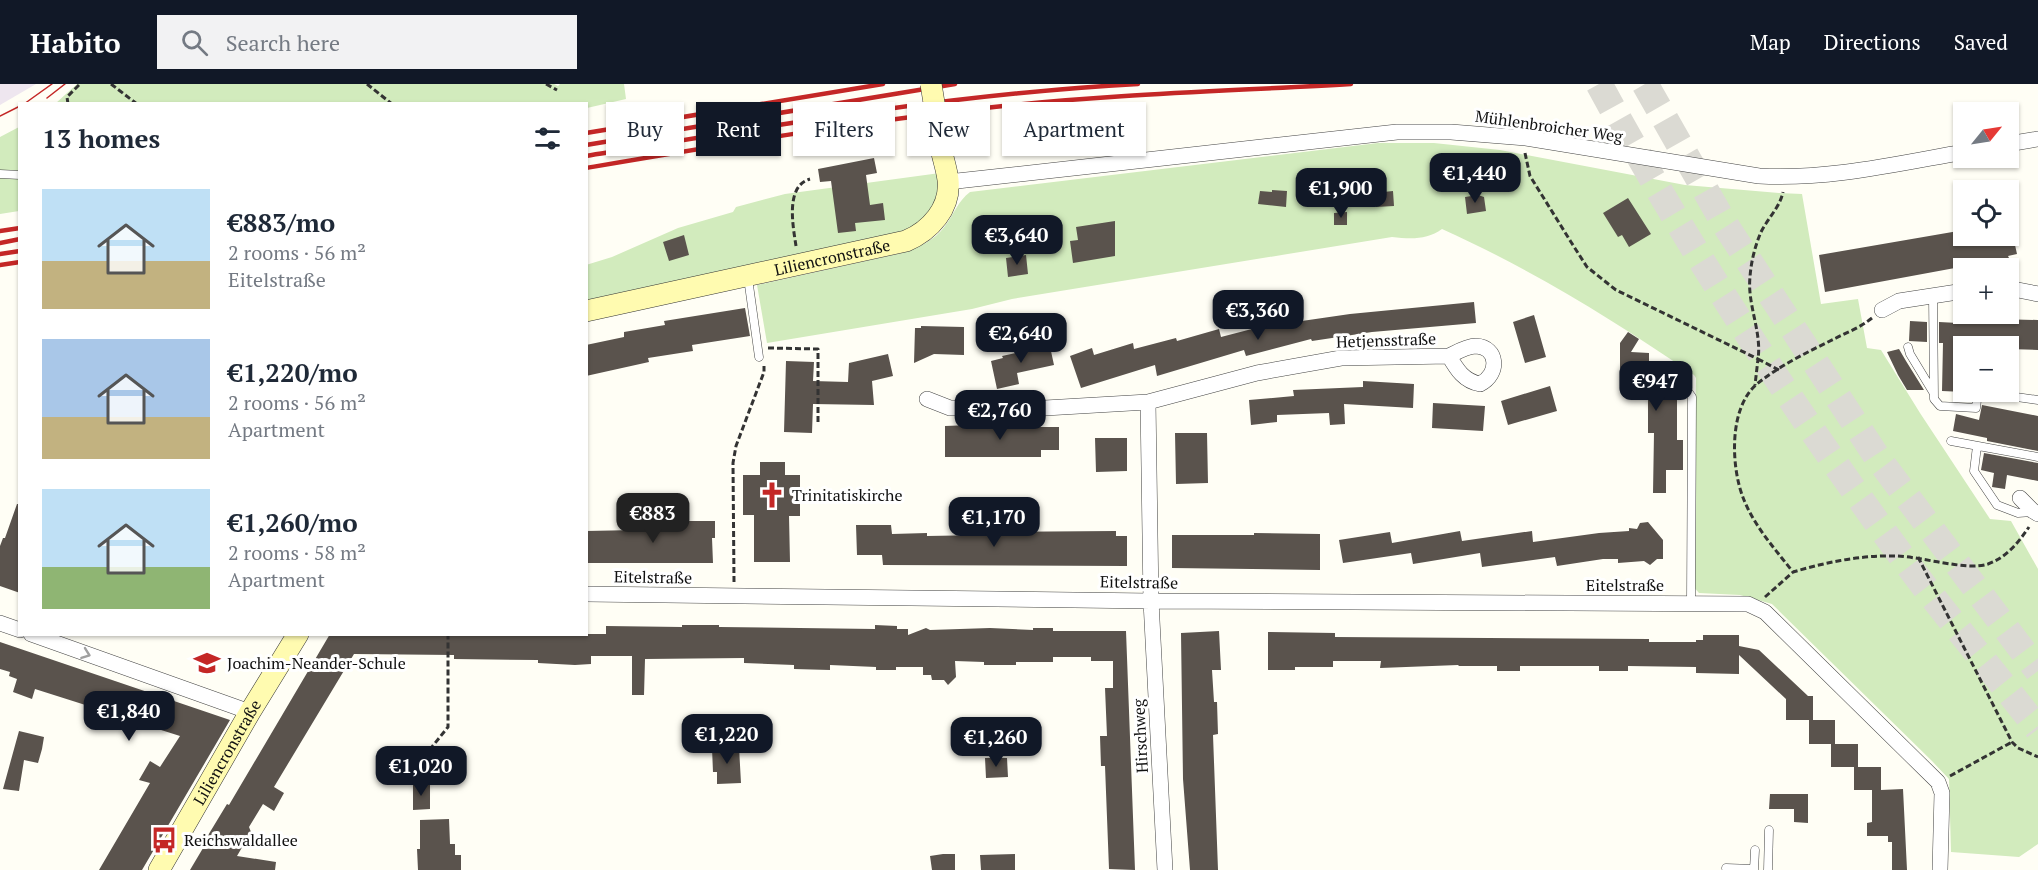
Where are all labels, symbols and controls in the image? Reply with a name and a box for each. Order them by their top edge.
search box [157,15,577,69]
text: Habito [30,24,121,61]
icon: search [178,26,211,59]
text: Search here [226,28,340,57]
text: Map [1750,28,1791,56]
text: Directions [1824,28,1921,56]
text: Saved [1954,28,2008,56]
chip: Buy [606,102,684,156]
chip: Rent [696,102,781,156]
chip: Filters [793,102,895,156]
chip: New [907,102,990,156]
chip: Apartment [1002,102,1146,156]
north arrow [1953,102,2019,168]
map controls [1953,102,2019,402]
street label: Mühlenbroicher Weg [1474,105,1625,147]
text: 13 homes [42,121,160,155]
icon: filters [531,122,564,155]
pin: €1,440 [1426,153,1524,204]
text: €1,440 [1444,159,1506,186]
pin: €1,900 [1292,168,1390,219]
text: €1,900 [1310,174,1372,201]
button: locate [1953,180,2019,246]
text: €883/mo [228,205,335,239]
icon: home [90,213,162,285]
pin: €3,640 [968,215,1066,266]
text: €3,640 [986,221,1048,248]
street label: Liliencronstraße [772,234,892,281]
text: 2 rooms · 56 m² [228,239,366,266]
button: + [1953,258,2019,324]
text: Eitelstraße [228,266,326,293]
pin: €3,360 [1209,290,1307,341]
text: €3,360 [1227,296,1289,323]
pin: €2,640 [972,313,1070,364]
text: €2,640 [990,319,1052,346]
street label: Hetjensstraße [1336,327,1436,353]
button: − [1953,336,2019,402]
text: €1,220/mo [228,355,358,389]
pin: €947 [1620,361,1692,412]
icon: home [90,363,162,435]
text: €947 [1633,367,1679,394]
text: 2 rooms · 56 m² [228,389,366,416]
pin: €2,760 [951,390,1049,441]
text: €2,760 [969,396,1031,423]
text: Apartment [228,416,325,443]
church icon: Trinitatiskirche [757,480,787,510]
place label: Trinitatiskirche [792,484,903,506]
pin: €883 [617,493,689,544]
pin: €1,170 [945,497,1043,548]
text: €883 [630,499,676,526]
text: €1,170 [963,503,1025,530]
text: €1,260/mo [228,505,358,539]
icon: home [90,513,162,585]
text: 2 rooms · 58 m² [228,539,366,566]
street label: Eitelstraße [614,565,692,589]
text: Apartment [228,566,325,593]
street label: Eitelstraße [1100,570,1178,594]
street label: Eitelstraße [1586,574,1664,596]
one-way arrow [81,647,91,660]
school or university icon: Joachim-Neander-Schule [192,648,222,678]
place label: Joachim-Neander-Schule [227,652,406,674]
pin: €1,840 [80,691,178,742]
street label: Liliencronstraße [188,695,266,809]
text: €1,840 [98,697,160,724]
street label: Hirschweg [1127,698,1153,774]
pin: €1,220 [678,714,776,765]
pin: €1,260 [947,717,1045,768]
text: €1,220 [696,720,758,747]
text: €1,260 [965,723,1027,750]
pin: €1,020 [372,746,470,797]
text: €1,020 [390,752,452,779]
bus stop icon: Reichswaldallee [149,825,179,855]
place label: Reichswaldallee [184,829,298,851]

